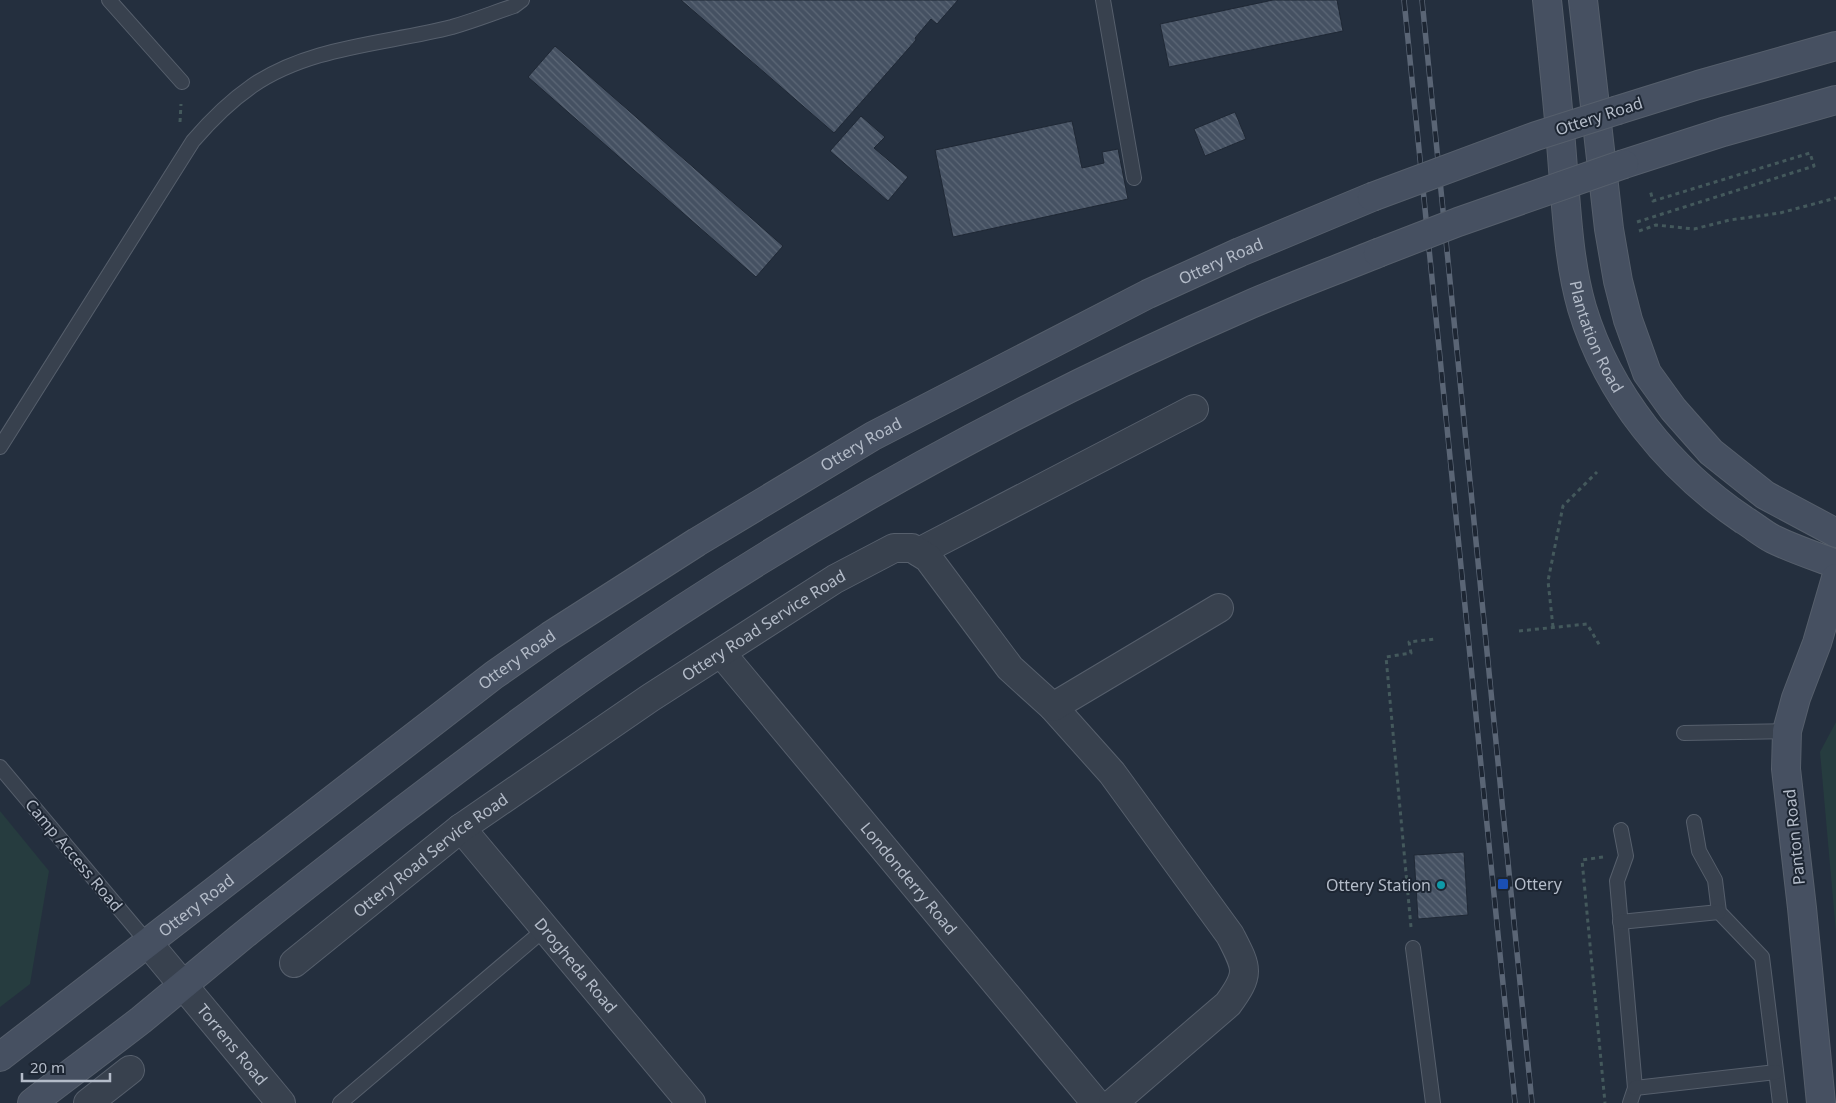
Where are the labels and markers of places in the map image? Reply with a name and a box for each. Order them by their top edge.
place label: Ottery [1514,873,1563,895]
place label: Ottery Station [1326,874,1431,896]
marker: Ottery [1496,877,1510,891]
marker: Ottery Station [1435,879,1447,891]

